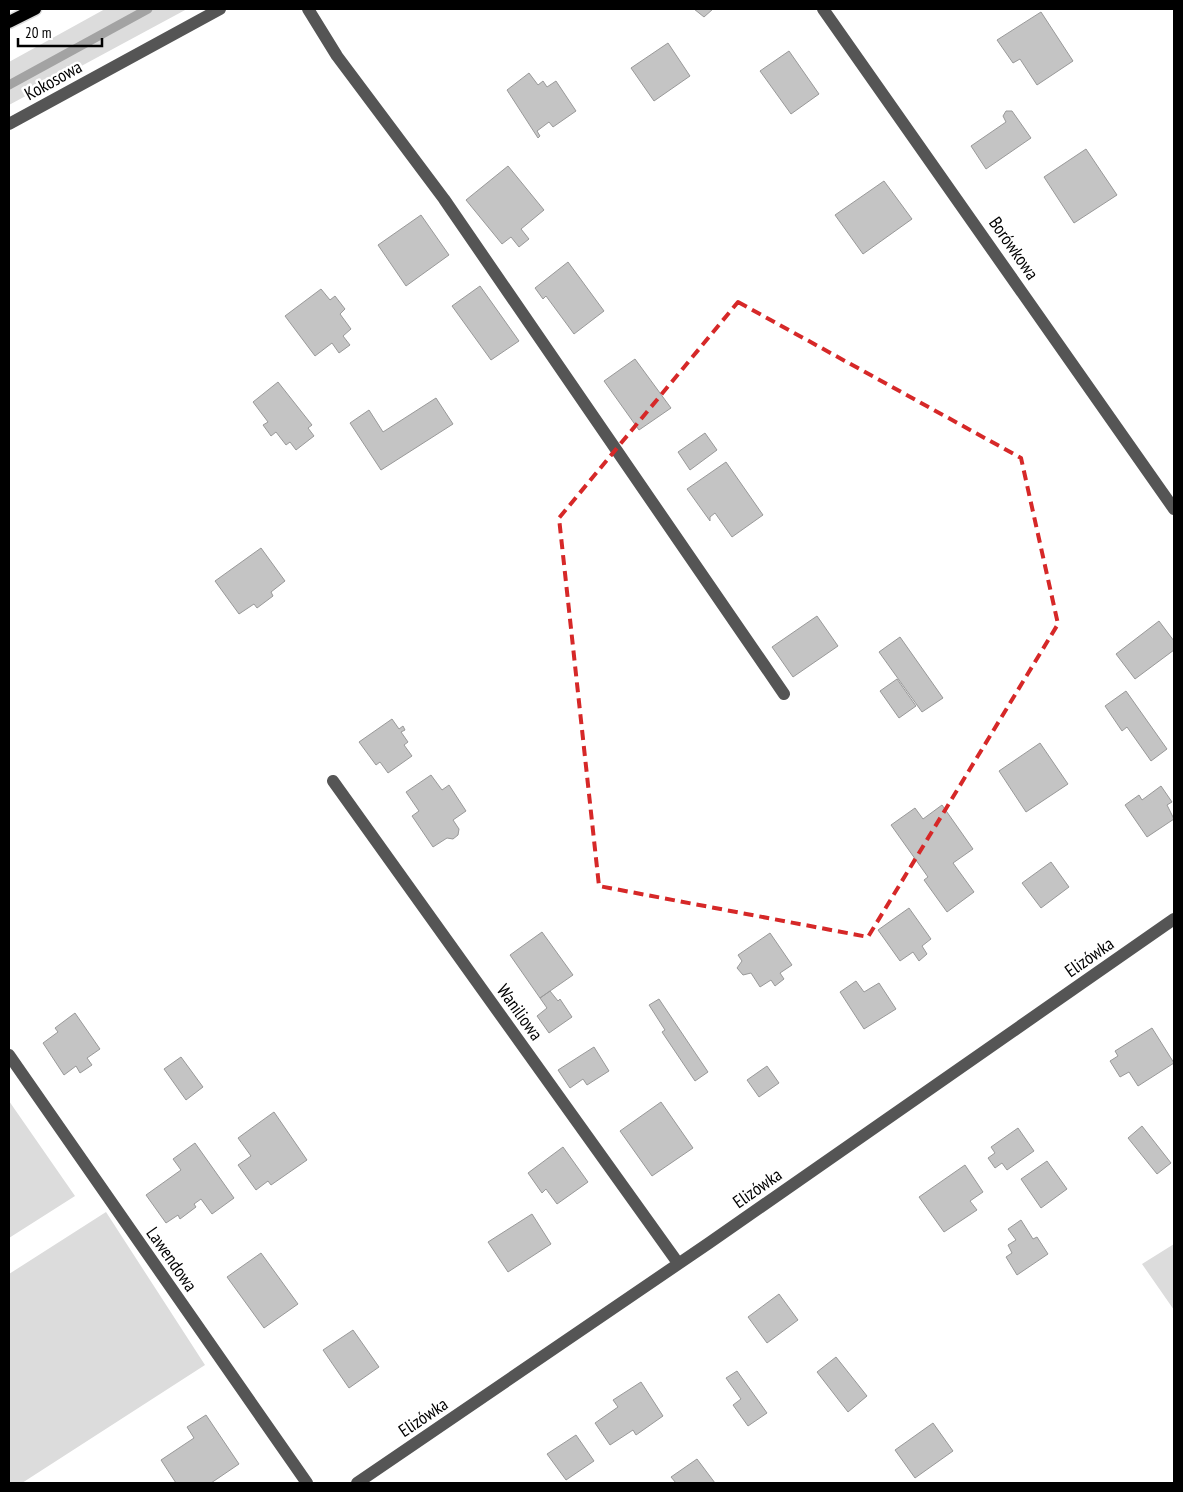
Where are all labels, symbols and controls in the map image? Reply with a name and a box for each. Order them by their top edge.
scale bar [18,15,101,47]
text: 20 m [25,23,51,42]
street label: Kokosowa [20,55,86,105]
street label: Borówkowa [984,212,1044,284]
street label: Elizówka [1060,932,1118,982]
street label: Waniliowa [492,979,548,1045]
street label: Elizówka [728,1163,786,1213]
street label: Lawendowa [142,1222,202,1296]
street label: Elizówka [394,1392,452,1442]

